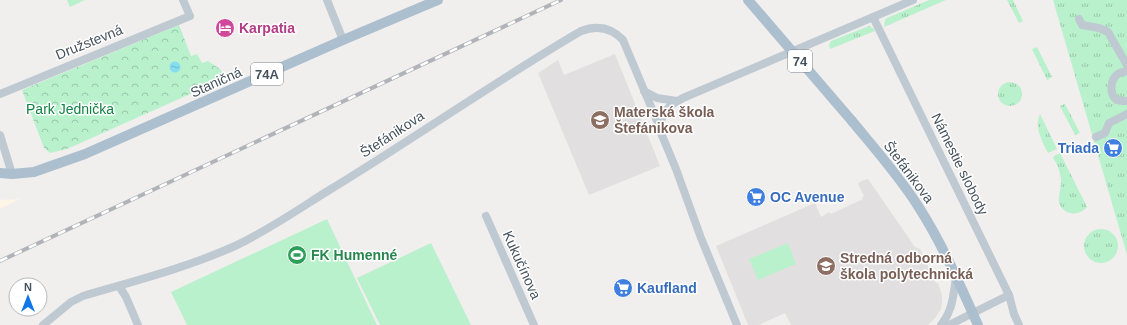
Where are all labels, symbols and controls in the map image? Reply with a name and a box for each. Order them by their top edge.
hotel icon: Karpatia [214,17,236,39]
place label: Karpatia [239,20,295,36]
street label: Družstevná [53,21,125,63]
road number: 74 [788,50,812,72]
road number: 74A [251,63,283,85]
street label: Staničná [188,64,244,100]
park label: Park Jednička [26,101,114,117]
place label: Materská škola Štefánikova [614,104,715,136]
street label: Štefánikova [357,107,427,161]
school or university icon: Materská škola Štefánikova [589,109,611,131]
street label: Námestie slobody [928,110,992,218]
supermarket icon: Triada [1102,137,1124,159]
street label: Štefánikova [881,138,938,206]
place label: Triada [1058,140,1099,156]
supermarket icon: OC Avenue [745,186,767,208]
place label: OC Avenue [770,189,845,205]
street label: Kukučínova [500,228,544,302]
sports icon: FK Humenné [286,244,308,266]
place label: FK Humenné [311,247,398,263]
place label: Stredná odborná škola polytechnická [840,250,973,282]
school or university icon: Stredná odborná škola polytechnická [815,255,837,277]
north arrow [8,277,48,317]
supermarket icon: Kaufland [612,277,634,299]
place label: Kaufland [637,280,697,296]
text: N [24,281,32,293]

